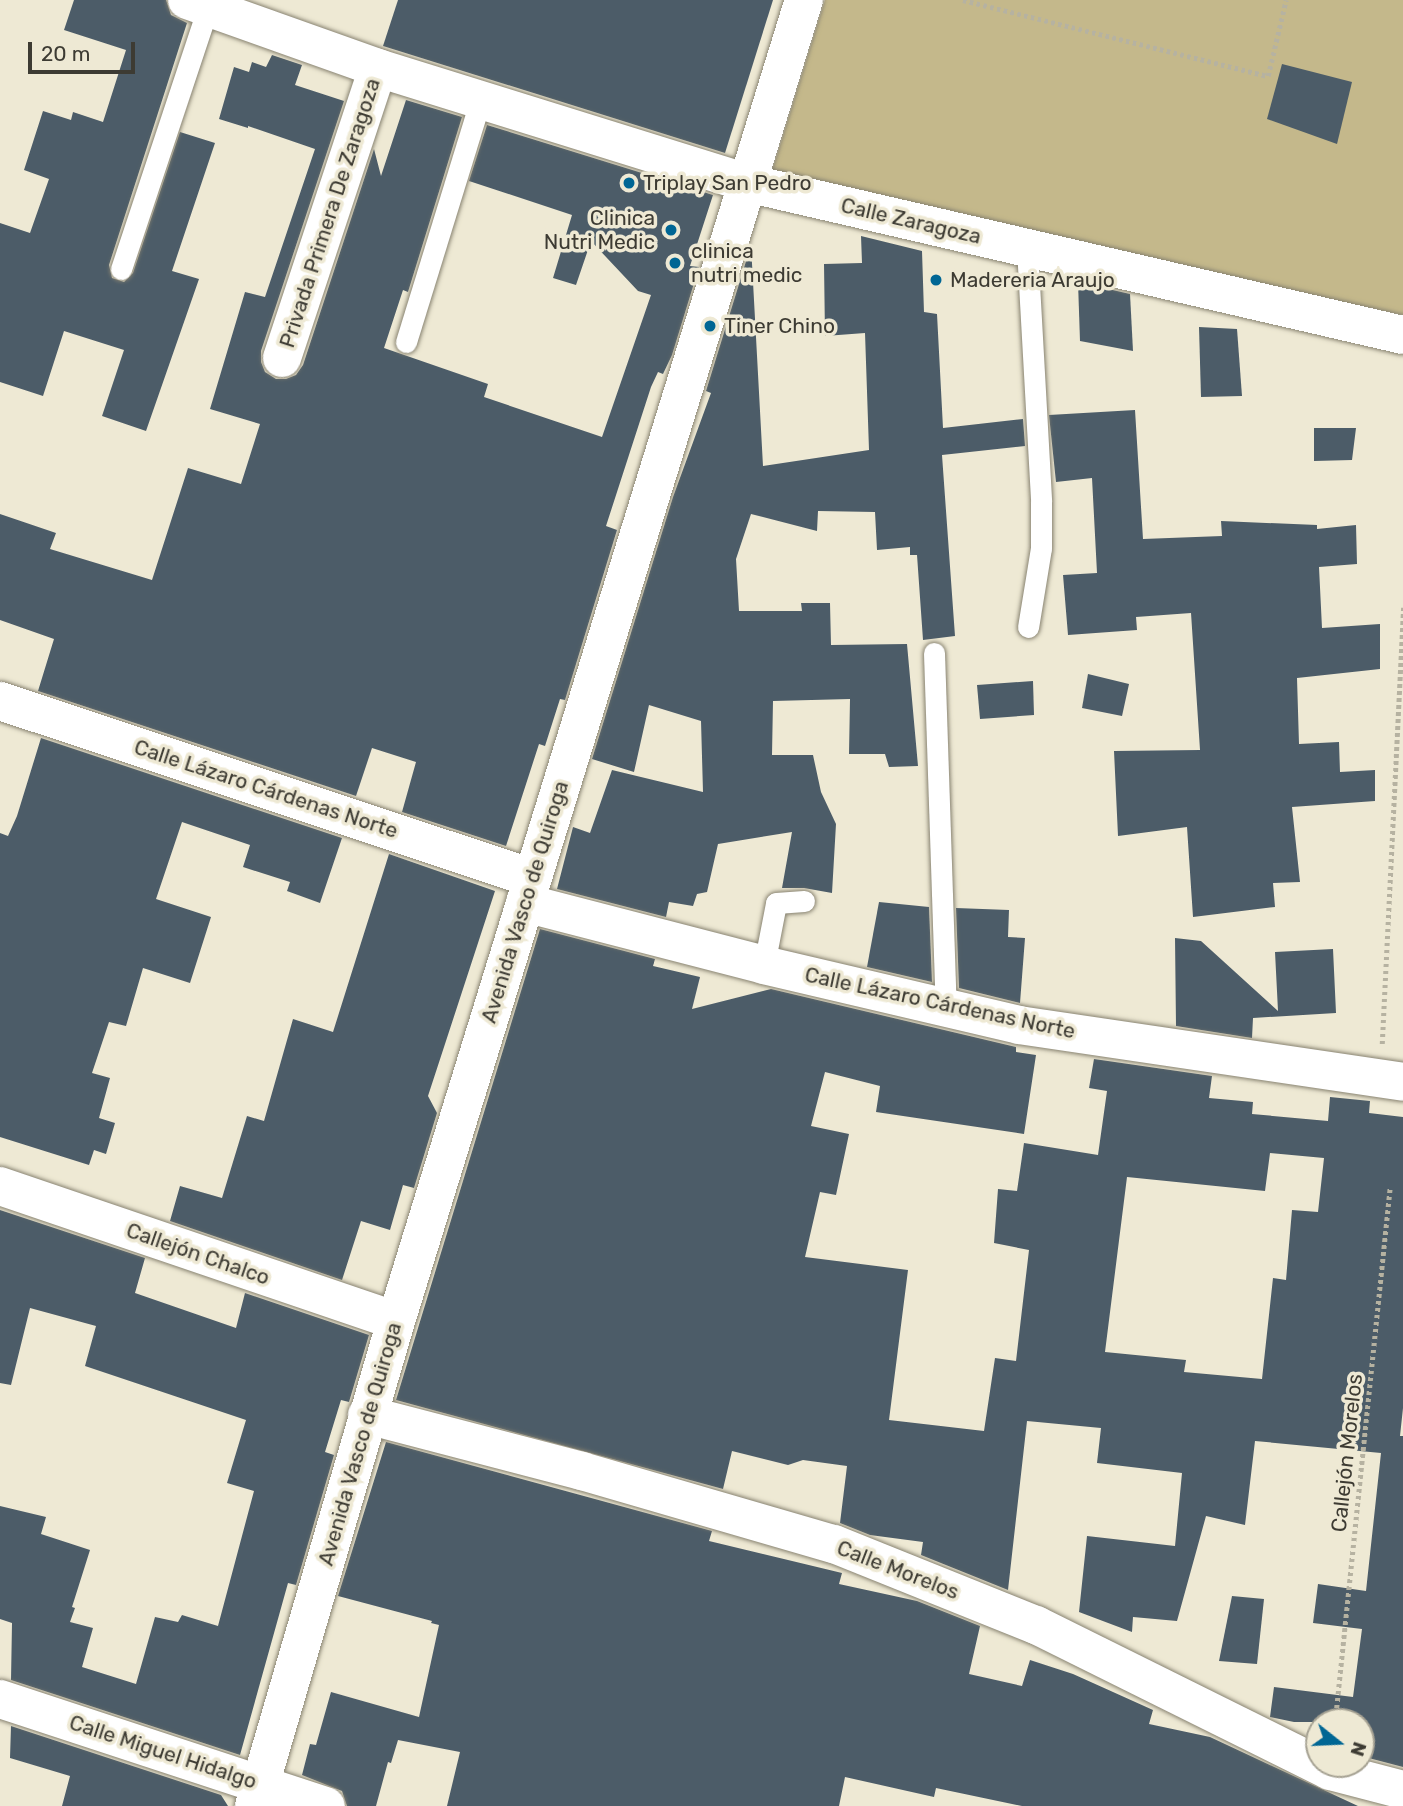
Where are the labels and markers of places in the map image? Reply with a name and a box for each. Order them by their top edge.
place label: Triplay San Pedro [643,170,812,196]
marker: Triplay San Pedro [621,175,637,191]
place label: Clinica Nutri Medic [544,205,655,255]
marker: Clinica Nutri Medic [661,220,681,240]
place label: clinica nutri medic [691,238,802,288]
marker: clinica nutri medic [665,253,685,273]
place label: Madereria Araujo [950,267,1115,293]
marker: Madereria Araujo [928,272,944,288]
place label: Tiner Chino [724,313,835,339]
marker: Tiner Chino [702,318,718,334]

